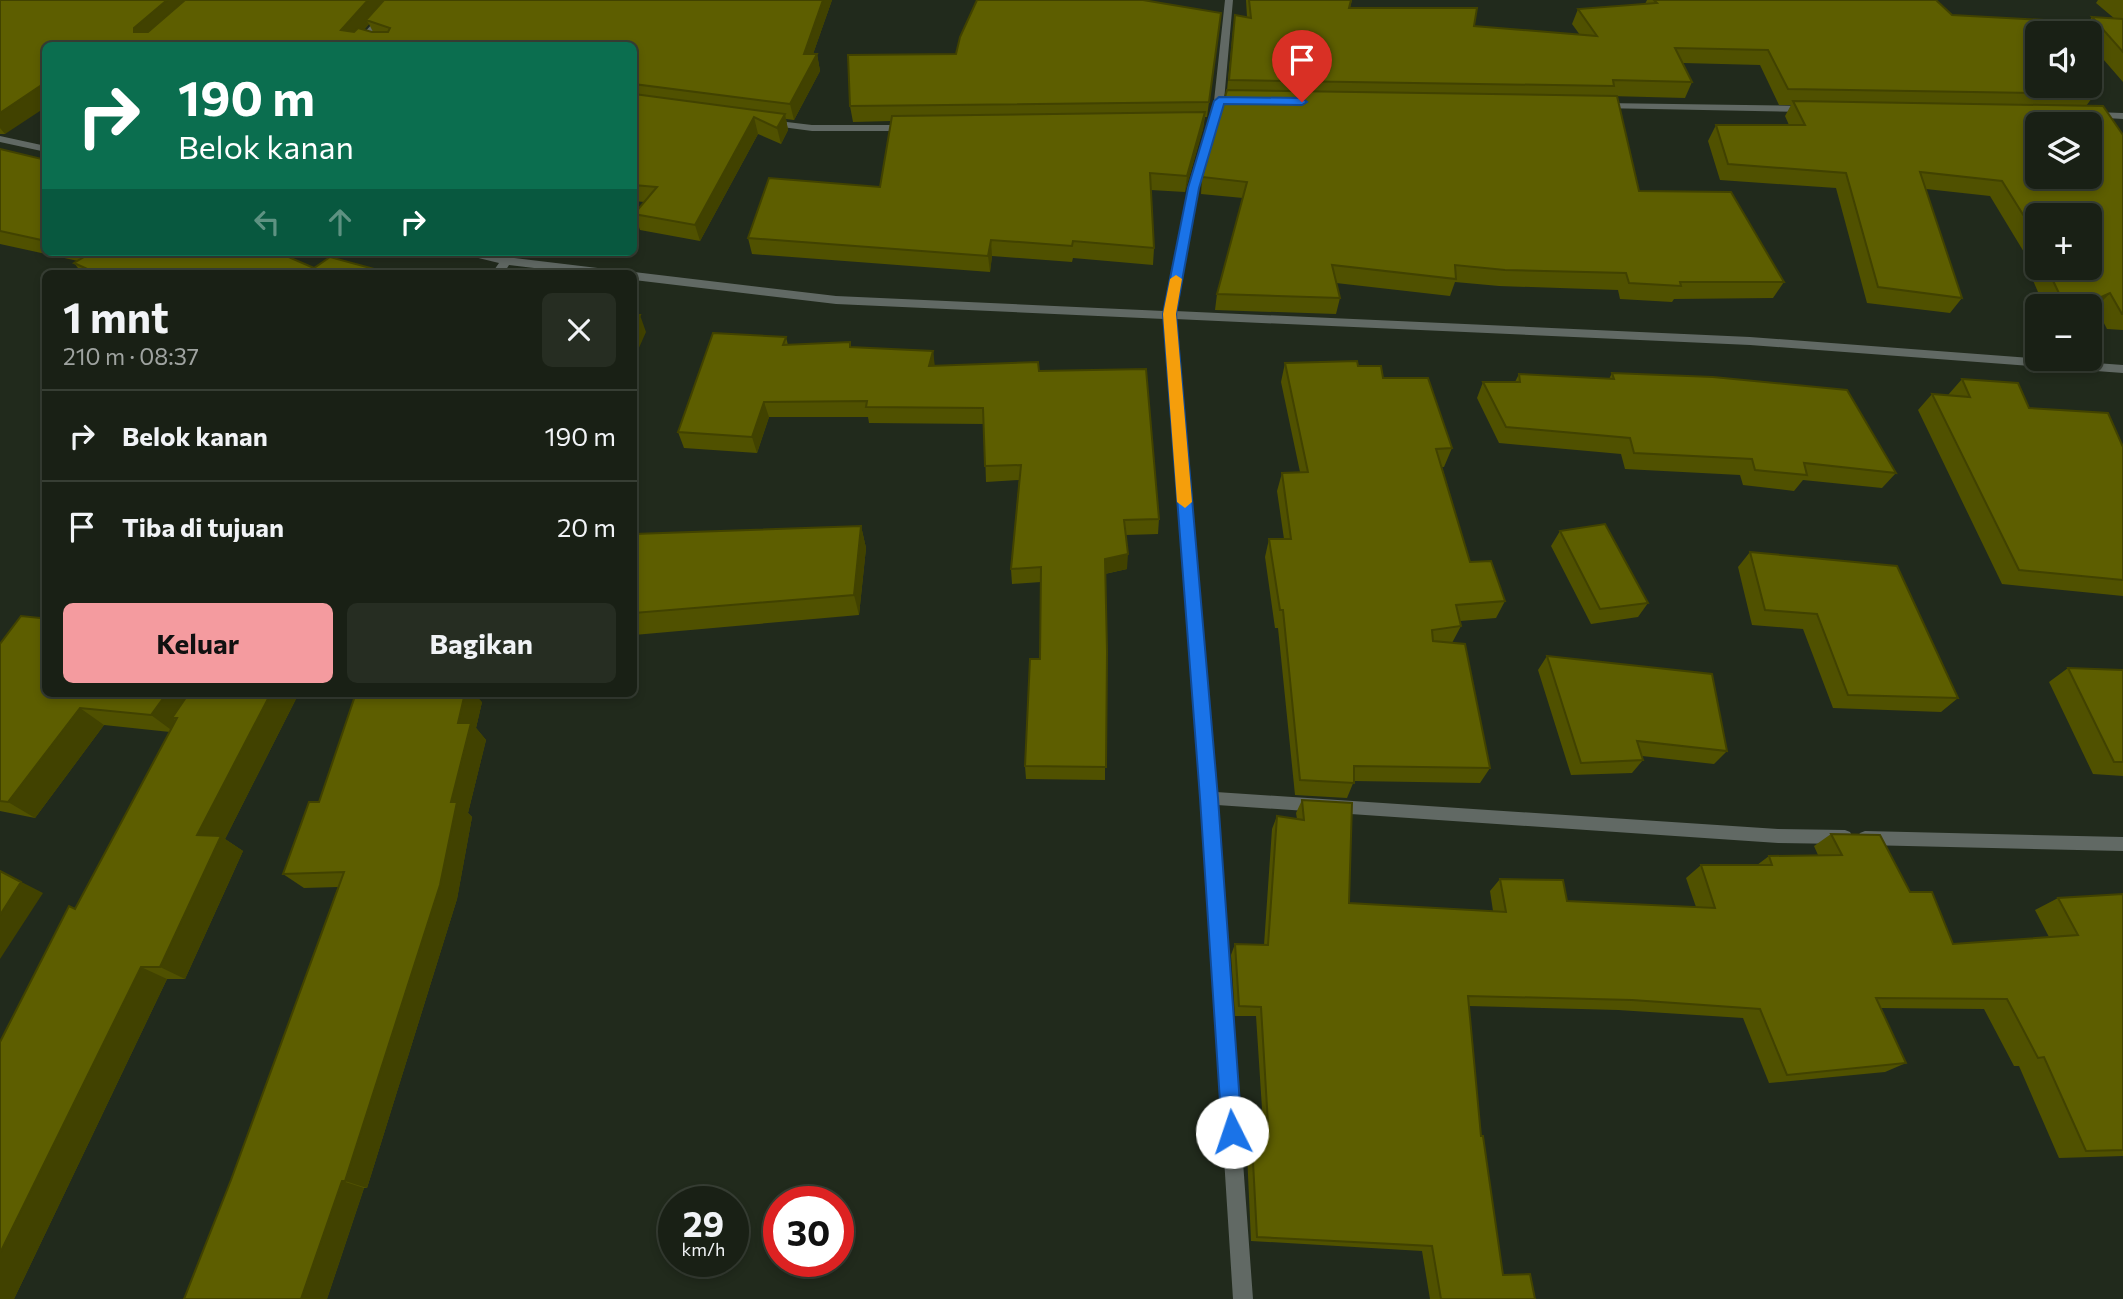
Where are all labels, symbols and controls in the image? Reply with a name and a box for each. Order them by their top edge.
map controls [2025,21,2102,371]
button: sound [2025,21,2102,98]
pin [1272,30,1332,102]
icon: arrive [1283,41,1321,79]
text: 190 m [178,66,315,126]
icon: right [63,70,154,161]
button: layers [2025,112,2102,189]
text: Belok kanan [178,126,354,166]
icon: left [248,203,286,241]
icon: ahead [321,203,359,241]
icon: right [394,203,432,241]
button: + [2025,203,2102,280]
text: 1 mnt [63,290,169,342]
button: close [542,293,616,367]
button: − [2025,294,2102,371]
text: 210 m · 08:37 [63,342,199,370]
icon: right [63,417,101,455]
text: Belok kanan [122,420,268,451]
text: 190 m [544,420,616,451]
icon: arrive [63,508,101,546]
text: Tiba di tujuan [122,511,284,542]
text: 20 m [557,511,616,542]
button: Keluar [63,603,333,683]
button: Bagikan [347,603,616,683]
position arrow [1195,1095,1269,1169]
speed limit sign: 30 [763,1186,854,1277]
text: 29 [683,1201,724,1244]
text: km/h [682,1238,725,1260]

